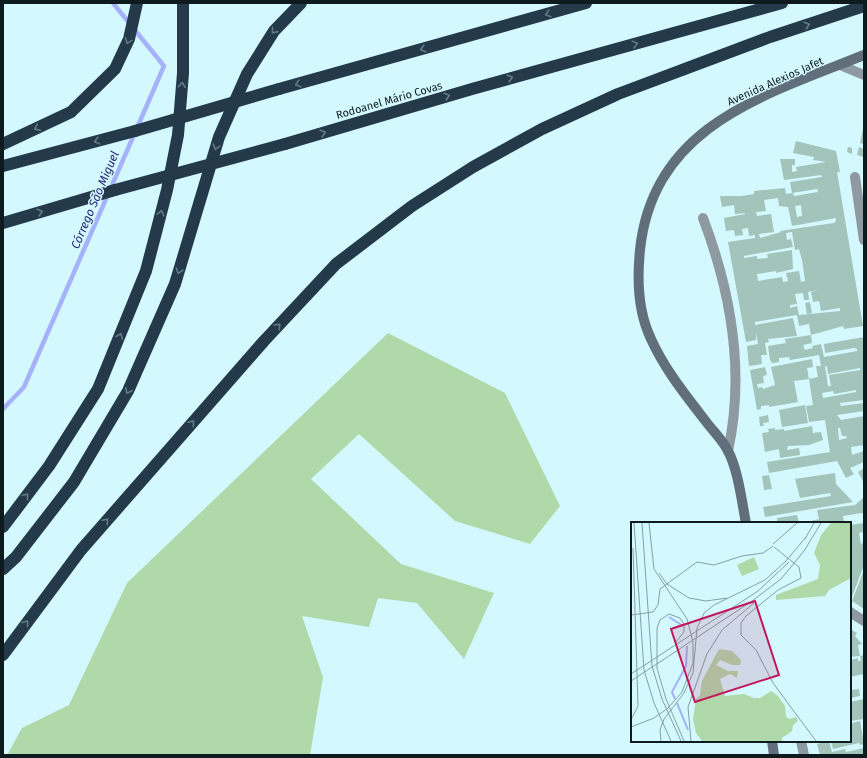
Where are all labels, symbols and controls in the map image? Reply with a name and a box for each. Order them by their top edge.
one-way arrow [545,9,551,17]
one-way arrow [803,21,810,29]
one-way arrow [272,27,279,34]
one-way arrow [124,37,132,44]
one-way arrow [631,40,638,49]
one-way arrow [420,44,427,53]
street label: Avenida Alexios Jafet [725,54,825,109]
one-way arrow [507,75,513,83]
one-way arrow [295,79,302,88]
street label: Rodoanel Mário Covas [334,79,444,122]
one-way arrow [178,82,187,88]
one-way arrow [444,92,451,101]
one-way arrow [34,123,41,131]
one-way arrow [319,129,326,138]
one-way arrow [94,136,101,145]
one-way arrow [212,143,221,150]
water label: Córrego São Miguel [68,149,122,251]
one-way arrow [37,208,44,217]
one-way arrow [157,210,165,217]
one-way arrow [175,267,184,274]
one-way arrow [273,323,281,331]
one-way arrow [115,333,123,340]
one-way arrow [125,387,133,394]
one-way arrow [187,420,194,428]
one-way arrow [22,493,29,500]
one-way arrow [102,518,109,526]
inset map [631,522,851,742]
one-way arrow [21,621,28,628]

